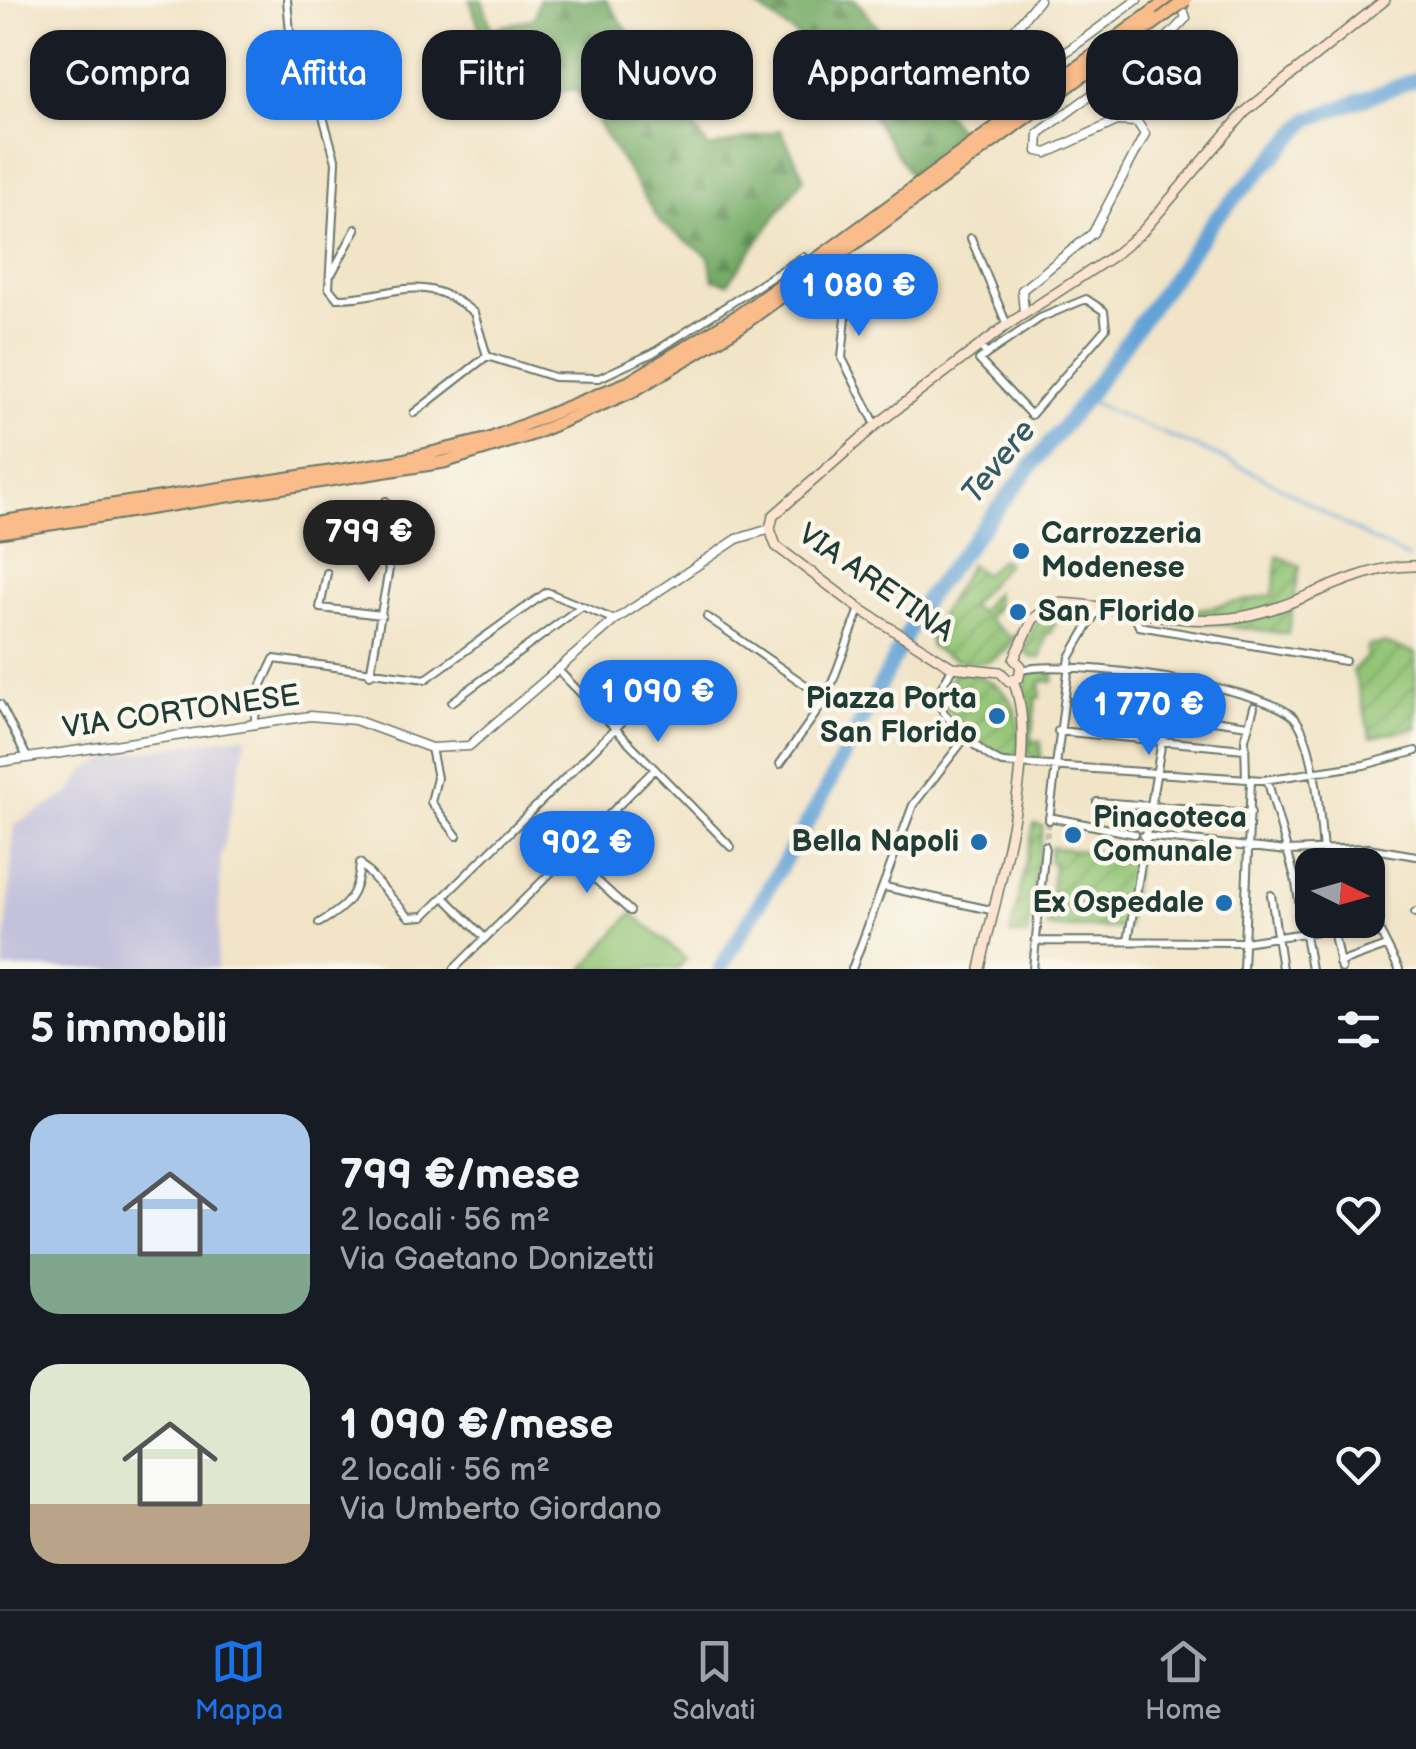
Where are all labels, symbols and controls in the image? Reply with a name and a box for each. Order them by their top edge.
chip: Compra [30,30,226,120]
chip: Affitta [246,30,402,120]
chip: Filtri [422,30,561,120]
chip: Nuovo [581,30,753,120]
chip: Appartamento [773,30,1066,120]
chip: Casa [1086,30,1238,120]
pin: 1 080 € [767,254,951,339]
text: 1 080 € [802,267,916,306]
water label: Tevere [953,412,1045,512]
pin: 799 € [299,500,439,585]
text: 799 € [325,513,413,552]
street label: VIA ARETINA [791,516,961,650]
place label: Carrozzeria Modenese [1041,516,1202,586]
marker: Carrozzeria Modenese [1010,540,1032,562]
place label: San Florido [1038,594,1195,630]
marker: San Florido [1007,601,1029,623]
pin: 1 090 € [566,660,750,745]
text: 1 090 € [601,673,715,712]
pin: 1 770 € [1057,673,1241,758]
street label: VIA CORTONESE [60,678,302,746]
place label: Piazza Porta San Florido [806,681,977,751]
text: 1 770 € [1094,686,1204,725]
marker: Piazza Porta San Florido [986,705,1008,727]
place label: Pinacoteca Comunale [1093,800,1247,870]
pin: 902 € [517,811,657,896]
text: 902 € [542,824,632,863]
place label: Bella Napoli [791,824,959,860]
marker: Pinacoteca Comunale [1062,824,1084,846]
marker: Bella Napoli [968,831,990,853]
north arrow [1295,848,1385,938]
map controls [1295,848,1385,938]
place label: Ex Ospedale [1032,885,1204,921]
marker: Ex Ospedale [1213,892,1235,914]
icon: filters [1331,1002,1386,1057]
text: 5 immobili [30,1004,227,1055]
text: 799 €/mese [340,1150,580,1201]
icon: home [110,1154,230,1274]
icon: heart [1331,1187,1386,1242]
text: 2 locali · 56 m² [340,1201,550,1240]
text: Via Gaetano Donizetti [340,1240,654,1279]
text: 1 090 €/mese [340,1400,613,1451]
icon: home [110,1404,230,1524]
icon: heart [1331,1437,1386,1492]
text: 2 locali · 56 m² [340,1451,550,1490]
text: Via Umberto Giordano [340,1490,662,1529]
tab: Mappa [195,1634,283,1727]
tab: Salvati [673,1634,756,1727]
tab: Home [1145,1634,1221,1727]

